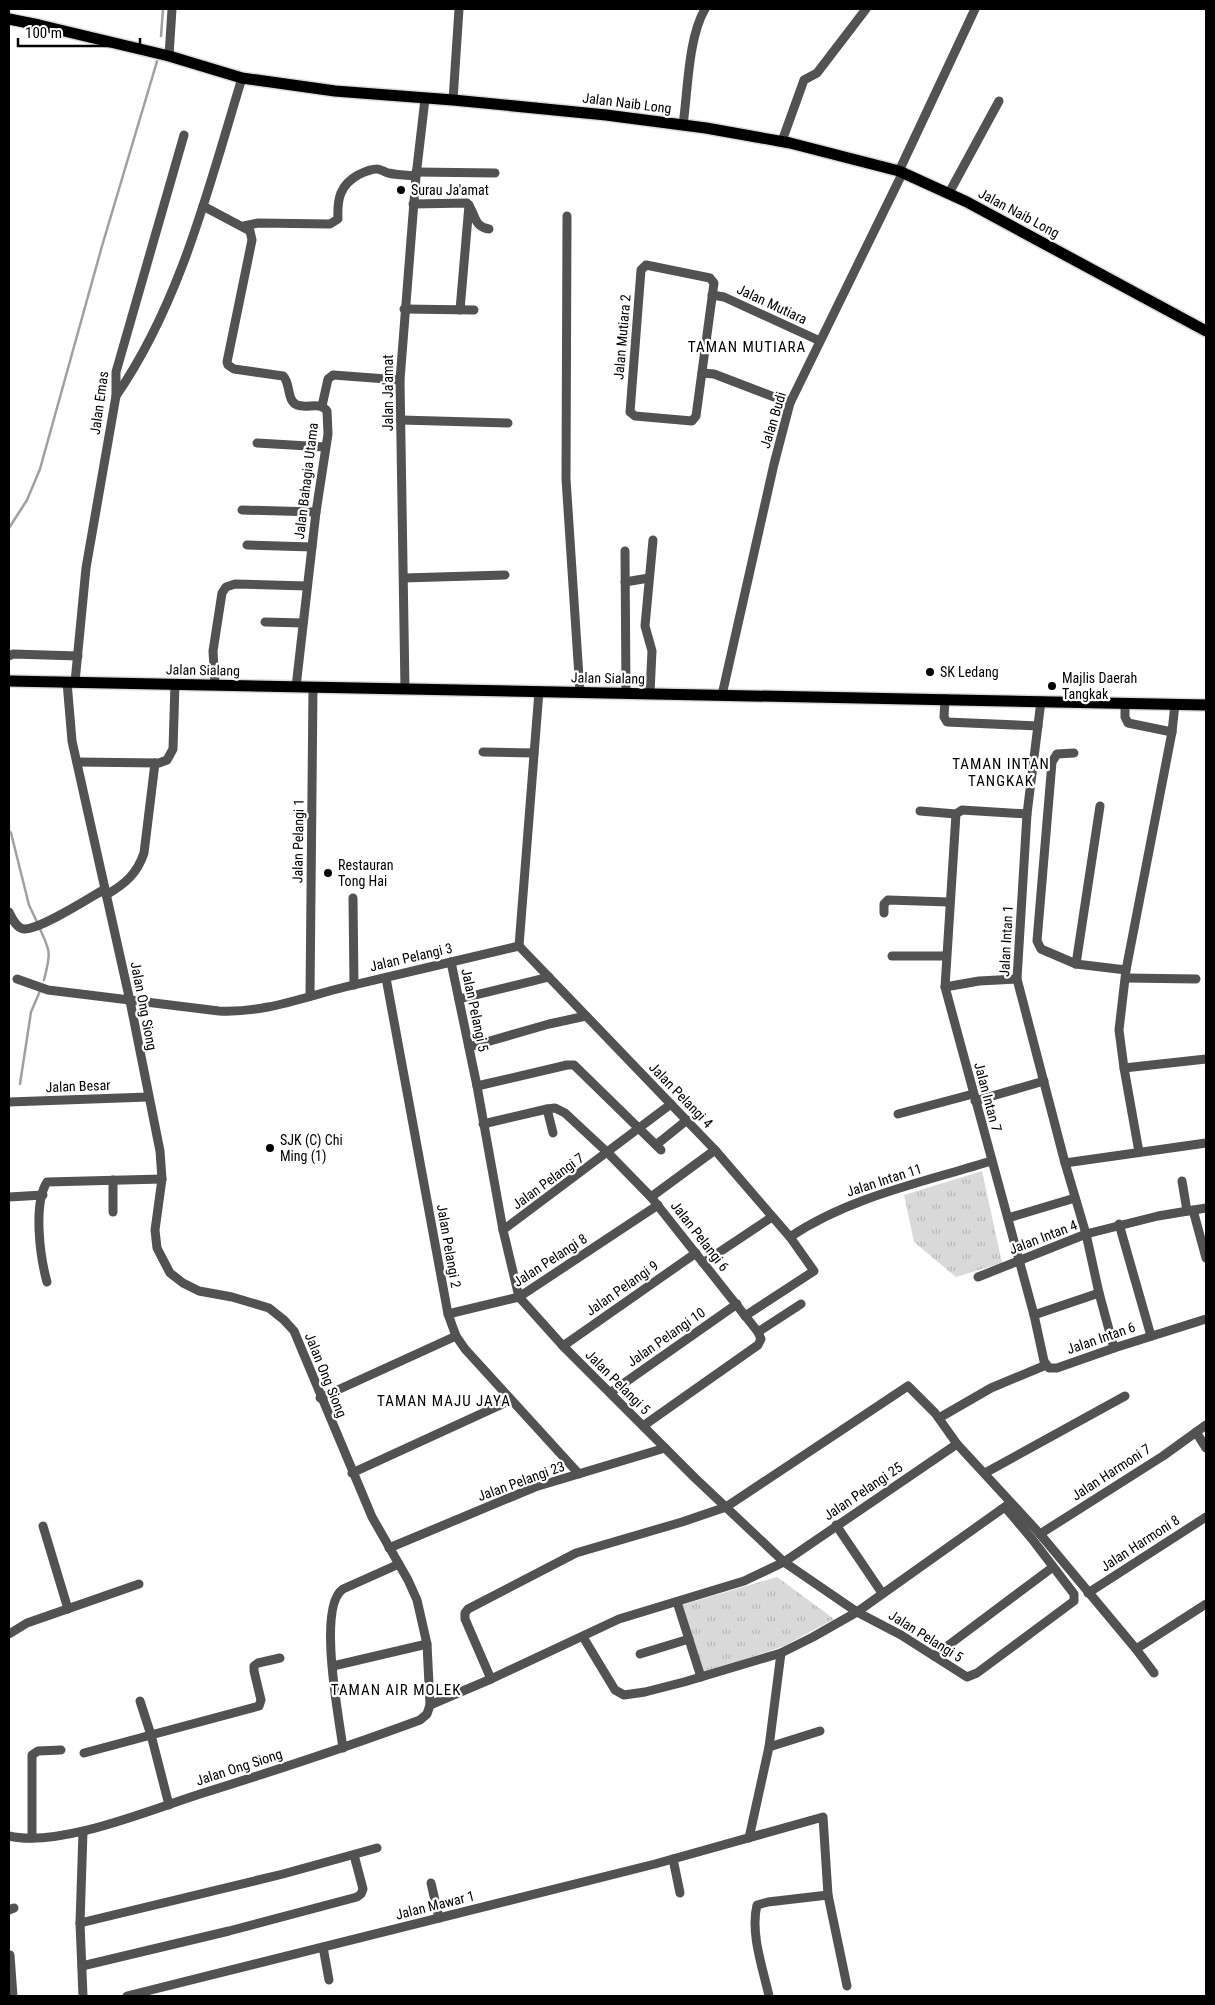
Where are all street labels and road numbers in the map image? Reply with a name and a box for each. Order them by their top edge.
street label: Jalan Naib Long [582,90,672,116]
street label: Jalan Naib Long [976,185,1062,241]
street label: Jalan Mutiara [734,281,810,327]
street label: Jalan Mutiara 2 [610,294,634,380]
street label: Jalan Ja'amat [380,355,396,431]
street label: Jalan Emas [87,370,111,436]
street label: Jalan Budi [757,390,789,450]
street label: Jalan Bahagia Utama [291,422,321,540]
street label: Jalan Sialang [166,661,240,679]
street label: Jalan Sialang [571,669,645,687]
street label: Jalan Pelangi 1 [289,799,307,883]
street label: Jalan Intan 1 [996,905,1016,977]
street label: Jalan Pelangi 3 [368,940,454,974]
street label: Jalan Ong Siong [128,960,160,1052]
street label: Jalan Pelangi 5 [458,967,492,1053]
street label: Jalan Pelangi 4 [646,1059,716,1131]
street label: Jalan Intan 7 [971,1060,1005,1134]
street label: Jalan Besar [45,1077,111,1095]
street label: Jalan Pelangi 7 [509,1150,587,1212]
street label: Jalan Intan 11 [844,1160,924,1200]
street label: Jalan Pelangi 6 [668,1198,732,1274]
street label: Jalan Pelangi 2 [434,1203,464,1289]
street label: Jalan Intan 4 [1007,1217,1079,1257]
street label: Jalan Pelangi 8 [510,1230,590,1290]
street label: Jalan Pelangi 9 [583,1257,661,1319]
street label: Jalan Pelangi 10 [624,1304,708,1370]
street label: Jalan Intan 6 [1065,1319,1137,1357]
street label: Jalan Ong Siong [302,1330,350,1420]
street label: Jalan Pelangi 5 [582,1346,654,1418]
street label: Jalan Harmoni 7 [1069,1441,1153,1503]
street label: Jalan Pelangi 23 [475,1458,567,1504]
street label: Jalan Pelangi 25 [821,1459,905,1523]
street label: Jalan Harmoni 8 [1098,1512,1182,1574]
street label: Jalan Pelangi 5 [886,1607,966,1665]
street label: Jalan Ong Siong [194,1746,284,1788]
street label: Jalan Mawar 1 [394,1887,476,1923]

